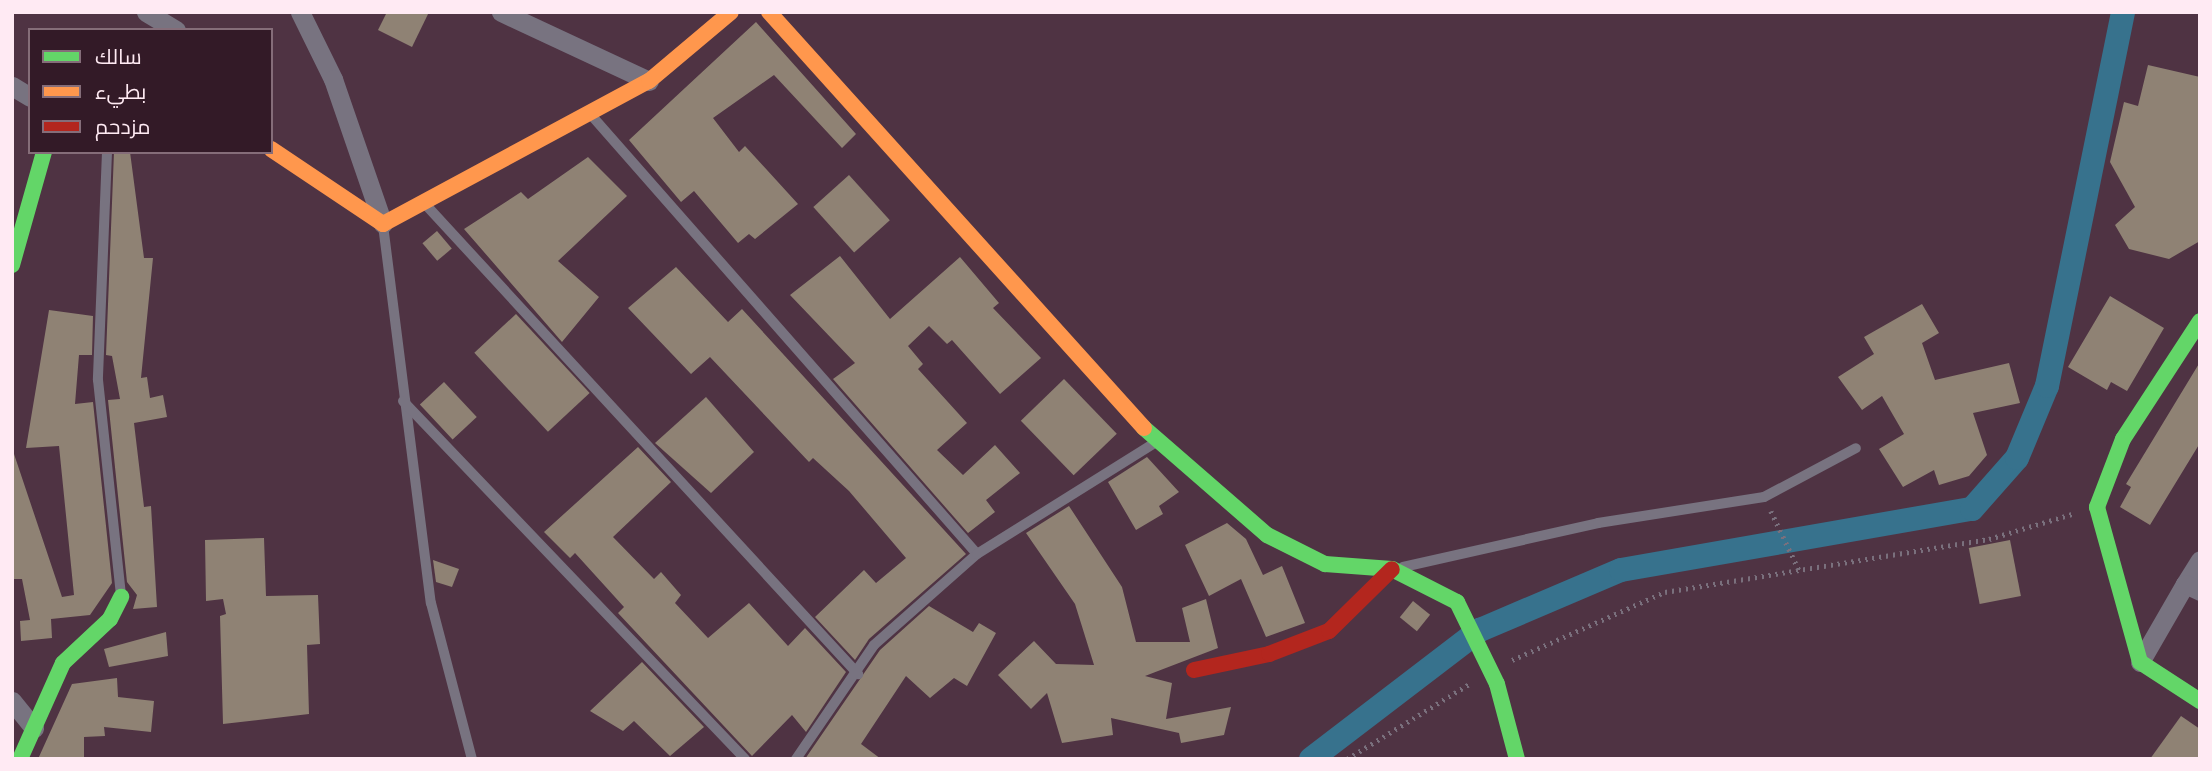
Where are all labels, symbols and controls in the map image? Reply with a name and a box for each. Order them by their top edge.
legend [28,28,273,154]
text: سالك [95,42,142,72]
text: بطيء [95,77,146,107]
text: مزدحم [95,112,150,142]

